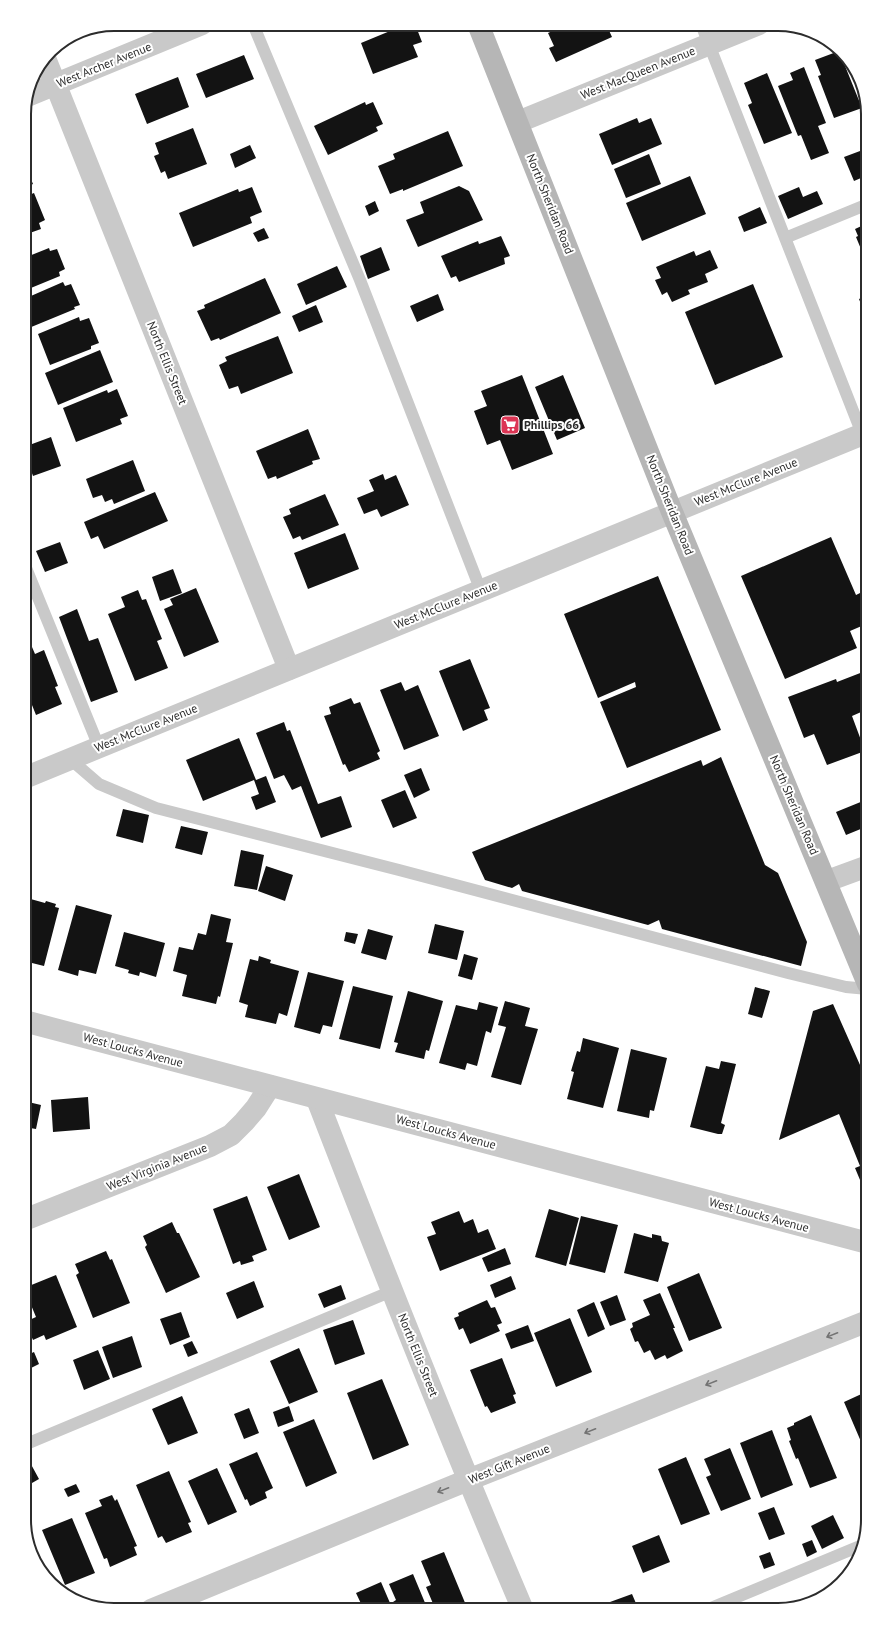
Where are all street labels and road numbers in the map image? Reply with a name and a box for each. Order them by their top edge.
street label: West Archer Avenue [54,39,153,90]
street label: West MacQueen Avenue [578,43,697,102]
street label: North Sheridan Road [524,152,577,256]
street label: North Ellis Street [144,319,191,407]
street label: North Sheridan Road [644,453,697,557]
street label: West McClure Avenue [692,454,800,509]
street label: West McClure Avenue [392,577,500,632]
street label: West McClure Avenue [92,700,200,755]
street label: North Sheridan Road [767,753,822,857]
street label: West Loucks Avenue [82,1029,185,1070]
street label: West Loucks Avenue [395,1111,498,1152]
street label: West Virginia Avenue [104,1139,209,1194]
street label: West Loucks Avenue [708,1194,811,1235]
street label: North Ellis Street [395,1311,442,1399]
street label: West Gift Avenue [466,1440,552,1487]

